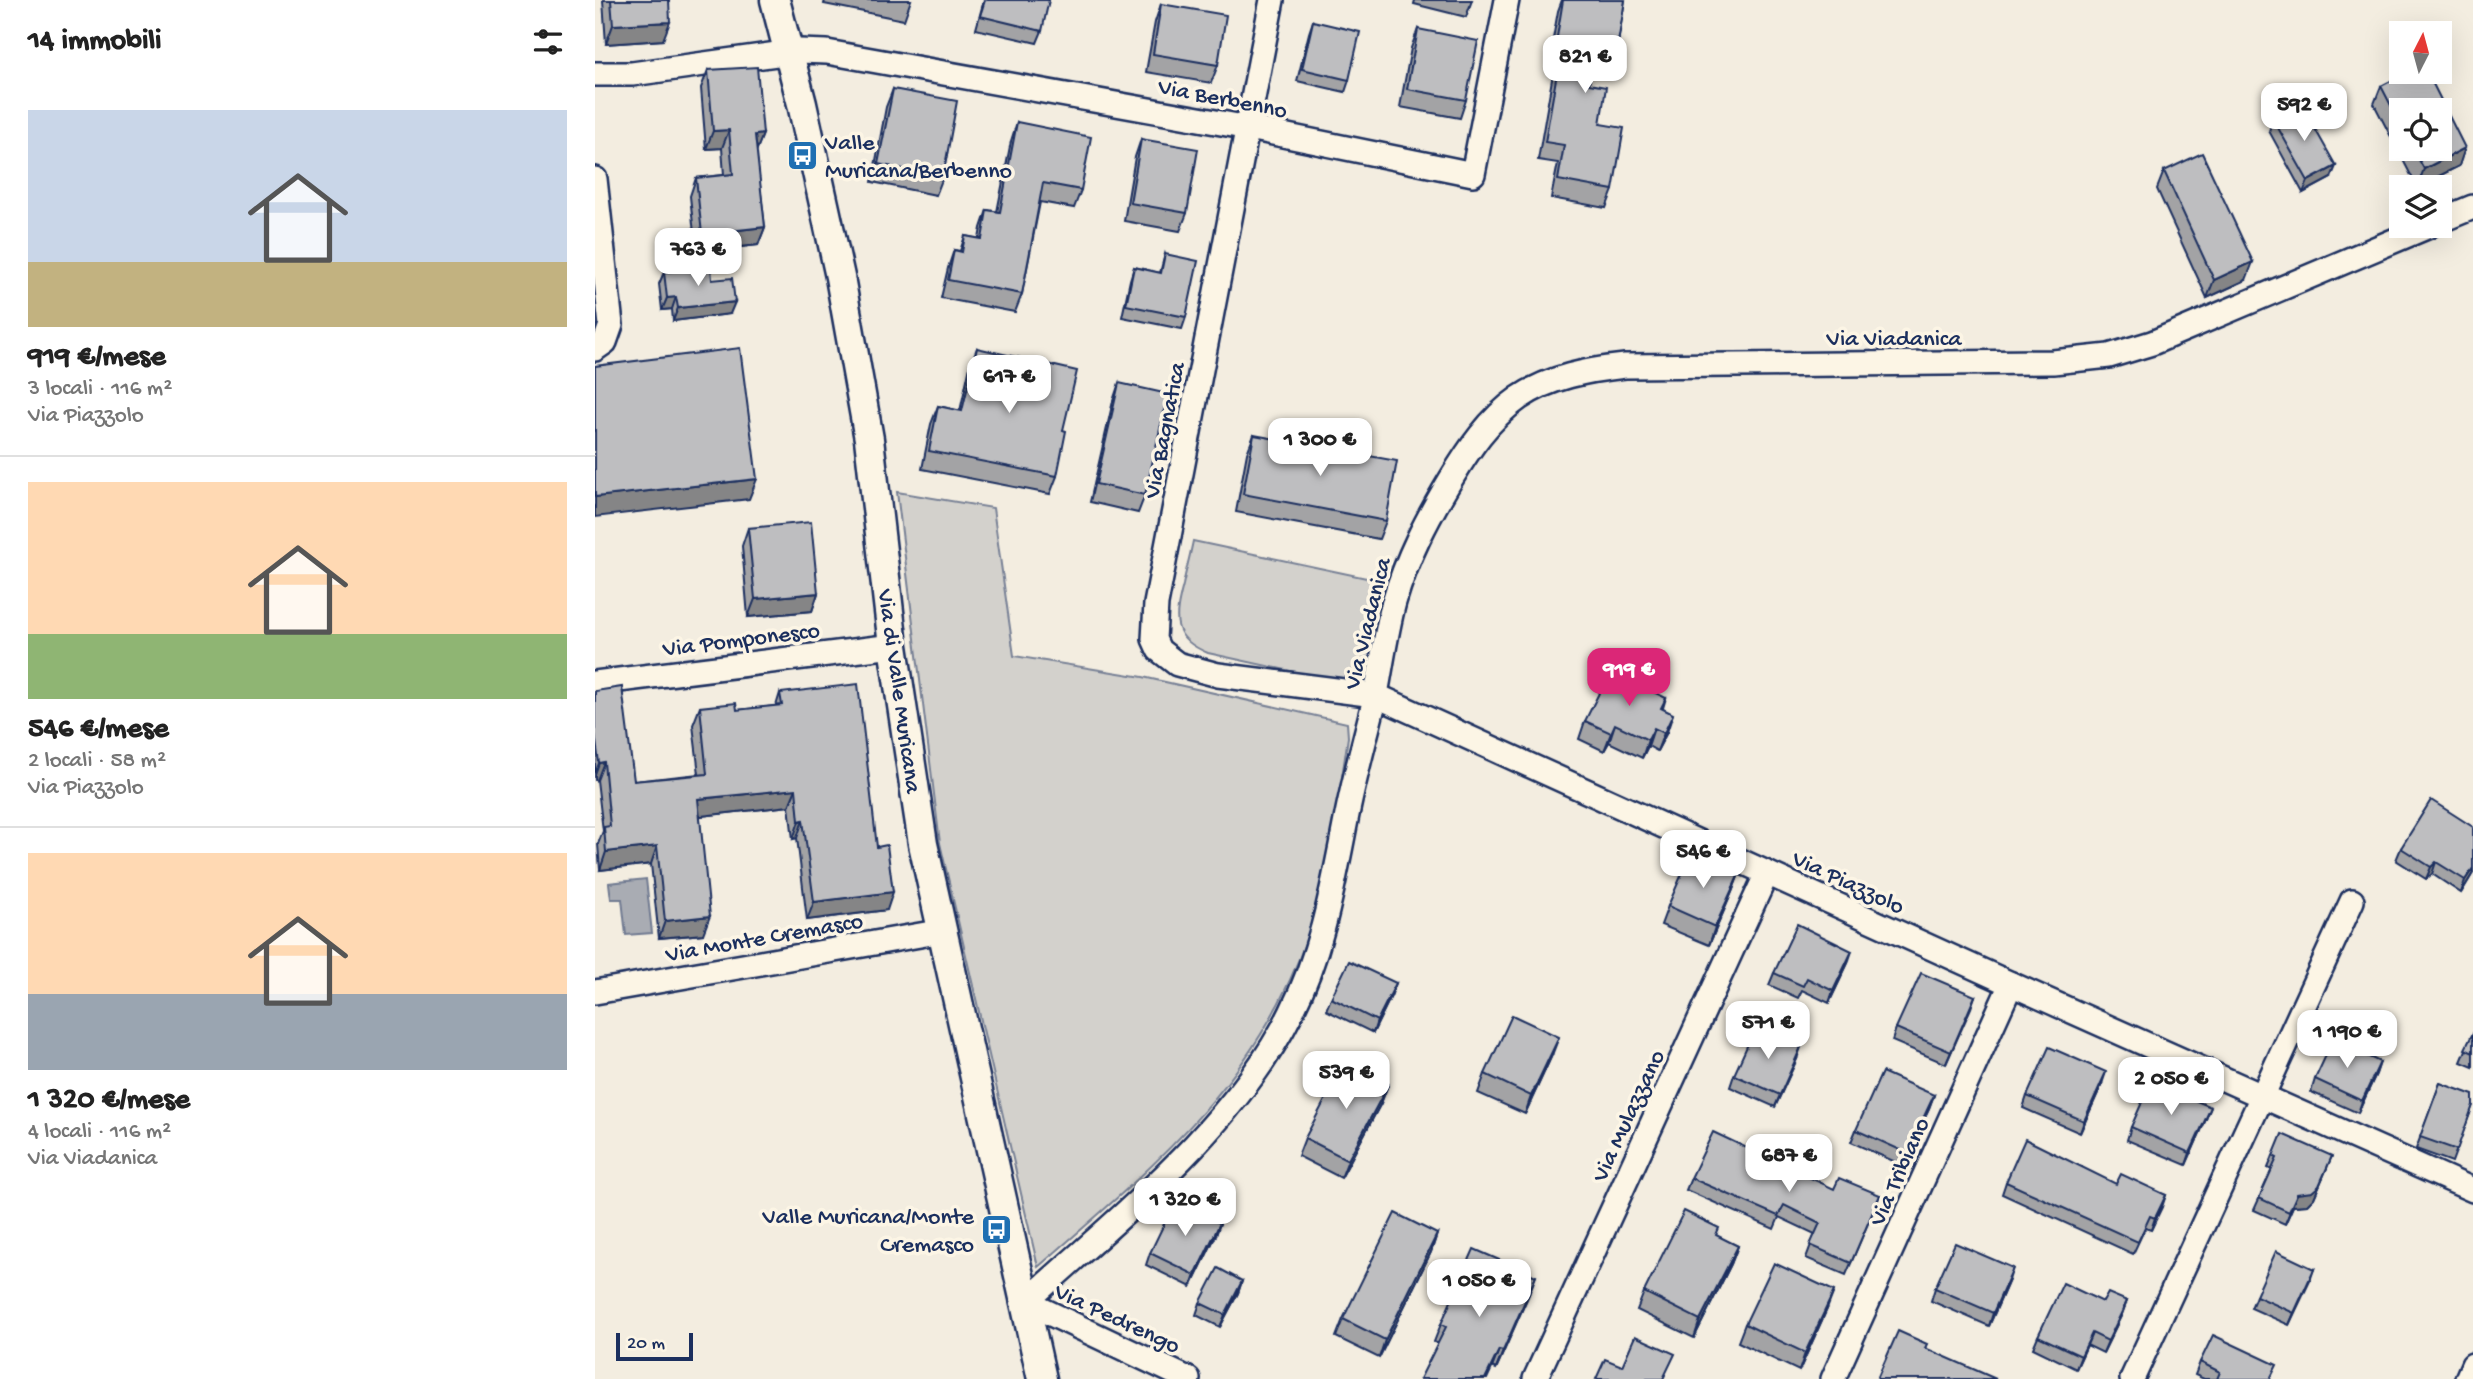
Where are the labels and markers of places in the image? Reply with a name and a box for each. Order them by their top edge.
pin: 821 € [1536,36,1634,95]
pin: 592 € [2255,83,2353,143]
place label: Valle Muricana/Berbenno [824,130,1012,187]
bus stop icon: Valle Muricana/Berbenno [785,138,819,172]
pin: 763 € [649,229,747,288]
pin: 617 € [960,356,1058,415]
pin: 1 300 € [1255,419,1385,478]
pin: 919 € [1580,648,1678,708]
pin: 546 € [1654,830,1752,890]
pin: 571 € [1719,1002,1817,1061]
pin: 1 190 € [2282,1010,2412,1070]
pin: 539 € [1297,1052,1395,1111]
pin: 2 050 € [2106,1058,2236,1117]
pin: 687 € [1740,1134,1838,1194]
pin: 1 320 € [1120,1178,1250,1238]
place label: Valle Muricana/Monte Cremasco [761,1204,975,1261]
bus stop icon: Valle Muricana/Monte Cremasco [980,1212,1014,1246]
pin: 1 050 € [1414,1260,1544,1319]

